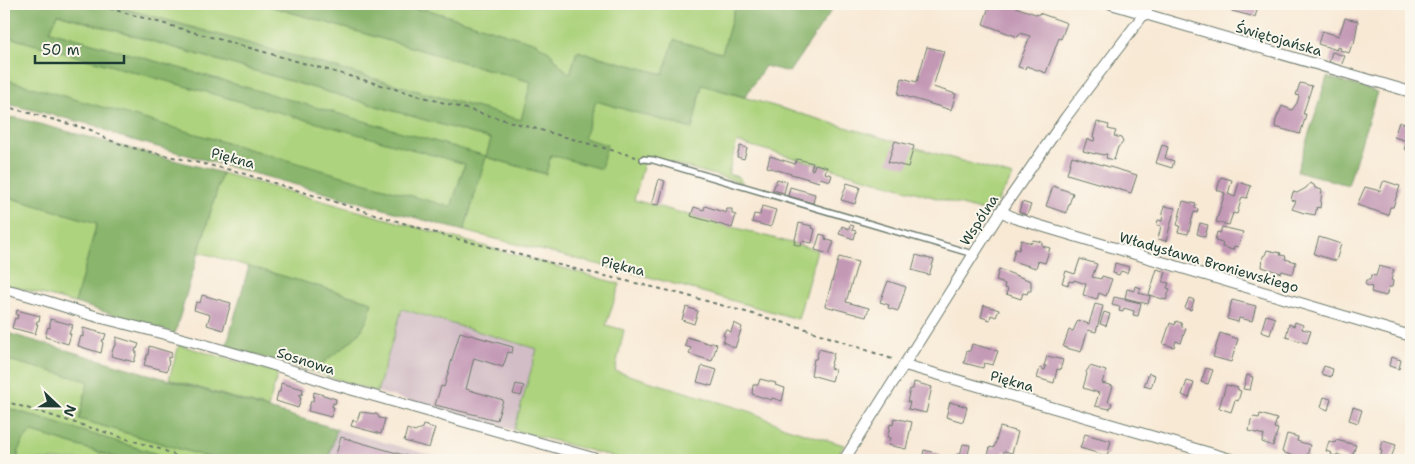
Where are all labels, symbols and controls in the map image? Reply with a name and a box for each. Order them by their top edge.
street label: Świętojańska [1234,18,1324,60]
scale bar [35,32,124,64]
text: 50 m [42,40,80,60]
street label: Piękna [209,144,257,173]
street label: Wspólna [956,191,1002,249]
street label: Władysława Broniewskiego [1117,228,1301,296]
street label: Piękna [599,252,647,280]
street label: Sosnowa [275,343,338,379]
street label: Piękna [988,366,1036,396]
north arrow [32,382,82,432]
text: N [60,402,80,419]

